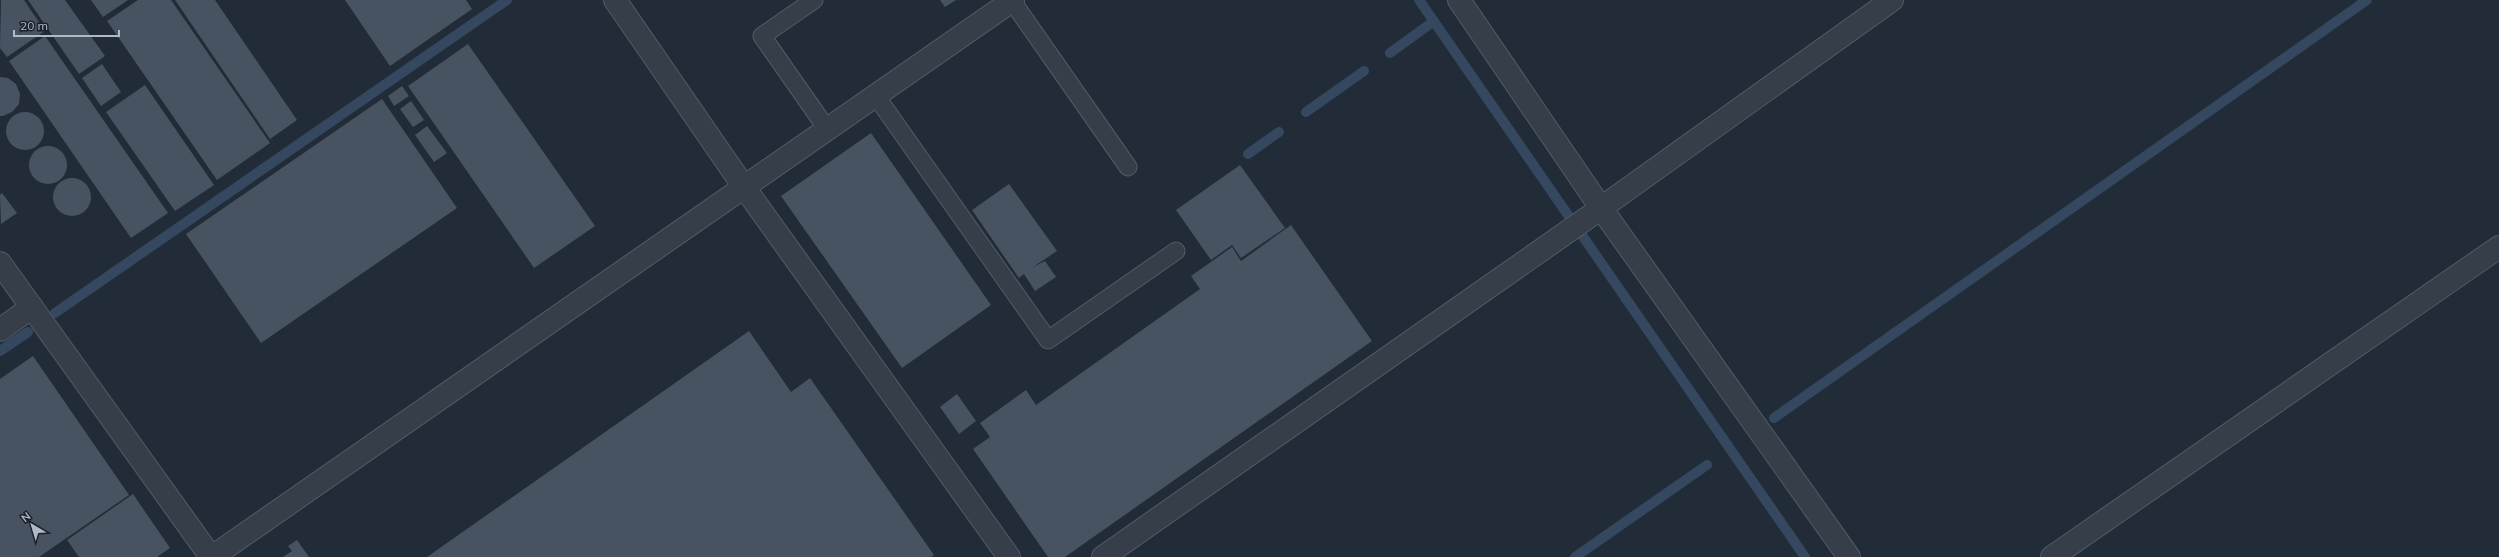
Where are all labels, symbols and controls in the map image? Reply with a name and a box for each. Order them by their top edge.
scale bar [14,12,119,38]
text: 20 m [20,18,48,33]
north arrow [12,505,52,545]
text: N [18,509,33,525]

